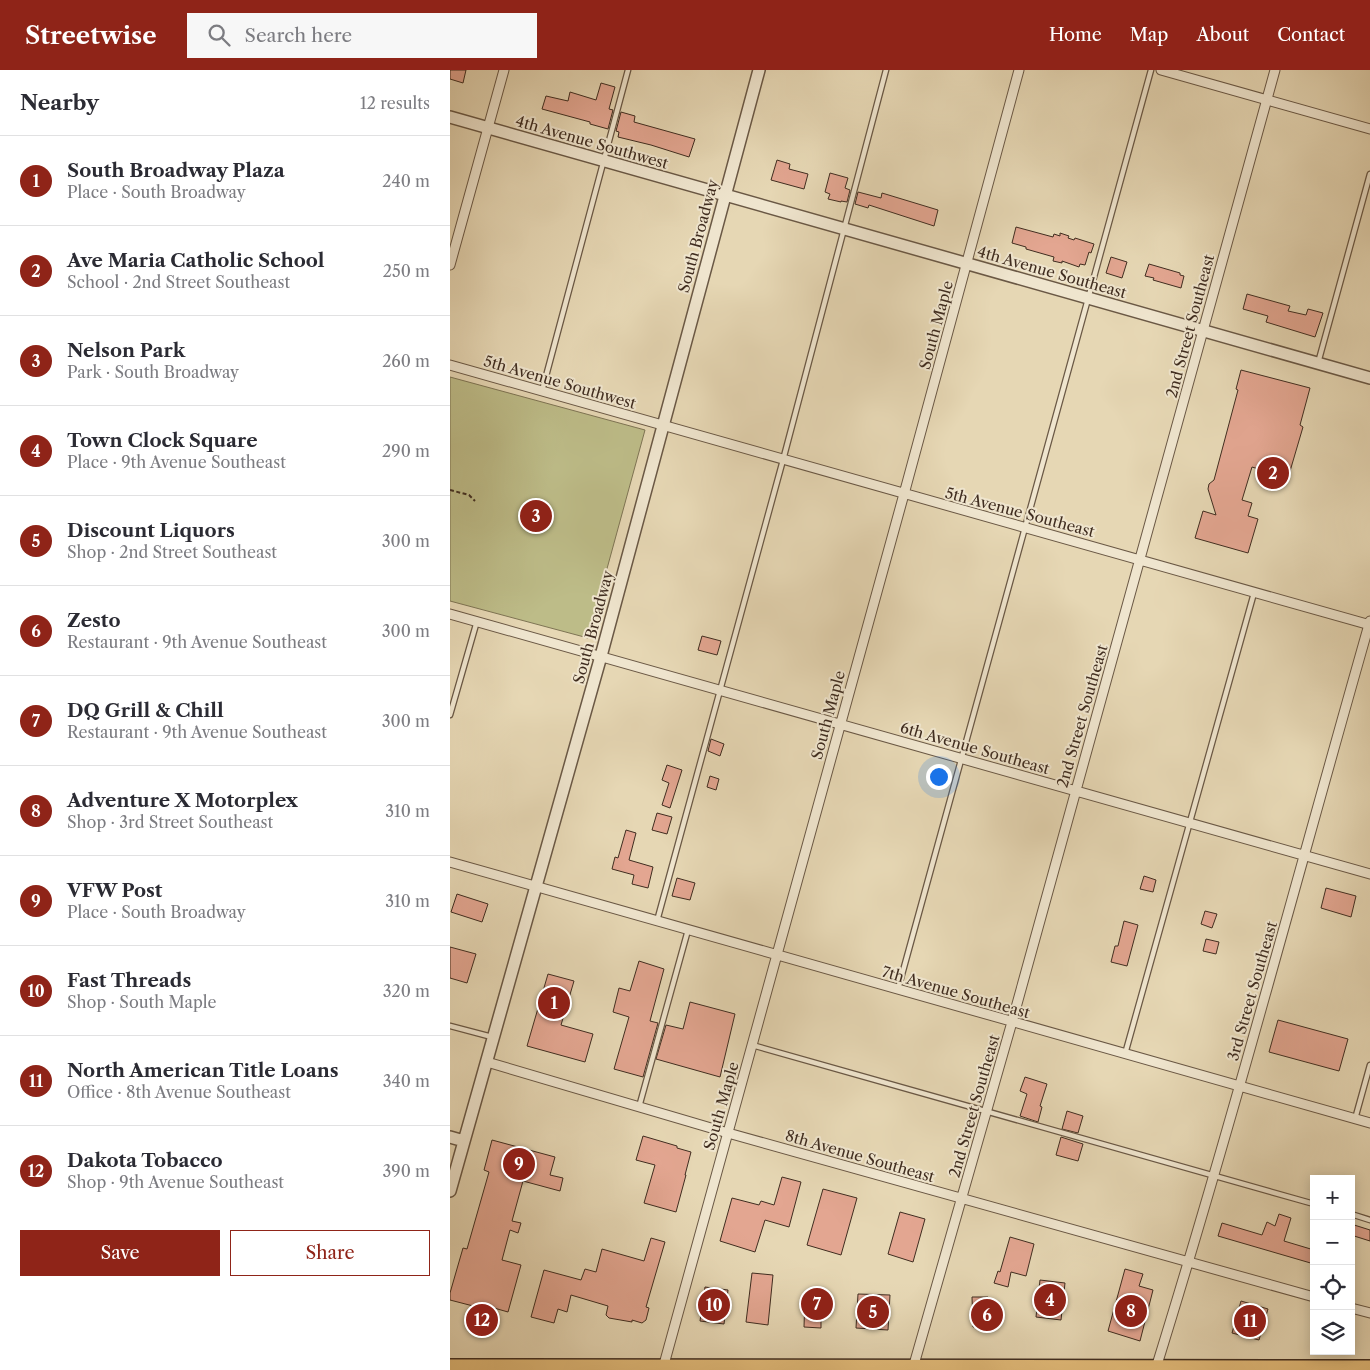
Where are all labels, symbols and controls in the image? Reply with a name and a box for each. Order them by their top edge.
search box [187,13,537,58]
text: Streetwise [25,21,157,50]
icon: search [205,21,233,49]
text: Search here [245,24,352,47]
text: Home [1049,24,1102,46]
text: Map [1130,24,1168,46]
text: About [1196,24,1249,46]
text: Contact [1277,24,1345,46]
text: Nearby [20,90,99,115]
text: 12 results [360,93,430,113]
street label: 4th Avenue Southwest [513,111,671,173]
text: South Broadway Plaza [67,159,285,182]
text: 1 [32,171,40,191]
text: 240 m [382,171,430,191]
street label: South Broadway [674,177,722,295]
text: Place · South Broadway [67,182,246,202]
street label: 4th Avenue Southeast [975,242,1129,303]
text: Ave Maria Catholic School [67,249,325,272]
street label: 2nd Street Southeast [1162,251,1218,400]
text: 2 [31,261,41,281]
text: 250 m [383,261,430,281]
text: School · 2nd Street Southeast [67,272,290,292]
street label: South Maple [915,279,957,371]
text: Nelson Park [67,339,185,362]
text: 3 [31,351,41,371]
text: 260 m [382,351,430,371]
street label: 5th Avenue Southwest [482,351,639,413]
text: Park · South Broadway [67,362,239,382]
text: Town Clock Square [67,429,258,452]
text: 4 [31,441,41,461]
text: 290 m [382,441,430,461]
text: Place · 9th Avenue Southeast [67,452,286,472]
pin: 2 [1257,454,1289,492]
street label: 5th Avenue Southeast [943,483,1097,541]
pin: 3 [520,497,552,535]
text: Discount Liquors [67,519,235,542]
text: 5 [32,531,40,551]
text: 300 m [382,531,430,551]
text: Shop · 2nd Street Southeast [67,542,277,562]
street label: South Broadway [569,568,617,686]
text: Zesto [67,609,121,632]
text: 6 [31,621,41,641]
text: 300 m [382,621,430,641]
text: Restaurant · 9th Avenue Southeast [67,632,327,652]
street label: 2nd Street Southeast [1052,642,1112,790]
street label: South Maple [807,669,849,761]
text: DQ Grill & Chill [67,699,224,722]
text: 7 [32,711,40,731]
text: 300 m [382,711,430,731]
street label: 6th Avenue Southeast [898,718,1052,779]
text: Restaurant · 9th Avenue Southeast [67,722,327,742]
your location [926,764,952,790]
text: Adventure X Motorplex [67,789,298,812]
text: 8 [31,801,41,821]
text: 310 m [385,801,430,821]
text: Shop · 3rd Street Southeast [67,812,273,832]
text: VFW Post [67,879,162,902]
text: 9 [31,891,41,911]
text: 310 m [385,891,430,911]
text: Place · South Broadway [67,902,246,922]
street label: 3rd Street Southeast [1223,918,1281,1063]
street label: 7th Avenue Southeast [880,962,1033,1022]
text: Fast Threads [67,969,191,992]
text: 10 [27,981,45,1001]
text: 320 m [383,981,430,1001]
pin: 1 [538,984,570,1022]
text: Shop · South Maple [67,992,217,1012]
street label: 2nd Street Southeast [944,1032,1004,1180]
text: North American Title Loans [67,1059,339,1082]
street label: South Maple [699,1060,743,1152]
text: 11 [29,1071,43,1091]
text: 340 m [383,1071,430,1091]
text: Office · 8th Avenue Southeast [67,1082,291,1102]
street label: 8th Avenue Southeast [783,1126,938,1187]
pin: 9 [503,1145,535,1183]
text: Dakota Tobacco [67,1149,223,1172]
text: 12 [28,1161,44,1181]
text: 390 m [383,1161,430,1181]
text: Shop · 9th Avenue Southeast [67,1172,284,1192]
map controls [1310,1175,1355,1355]
button: + [1310,1175,1355,1220]
button: − [1310,1220,1355,1265]
button: Save [20,1230,220,1276]
button: Share [230,1230,430,1276]
button: locate [1310,1265,1355,1310]
pin: 4 [1034,1281,1066,1319]
pin: 7 [801,1285,833,1323]
pin: 10 [698,1286,730,1324]
pin: 8 [1115,1292,1147,1330]
pin: 5 [857,1293,889,1331]
pin: 6 [971,1296,1003,1334]
pin: 12 [466,1301,498,1339]
pin: 11 [1234,1302,1266,1340]
button: layers [1310,1310,1355,1355]

